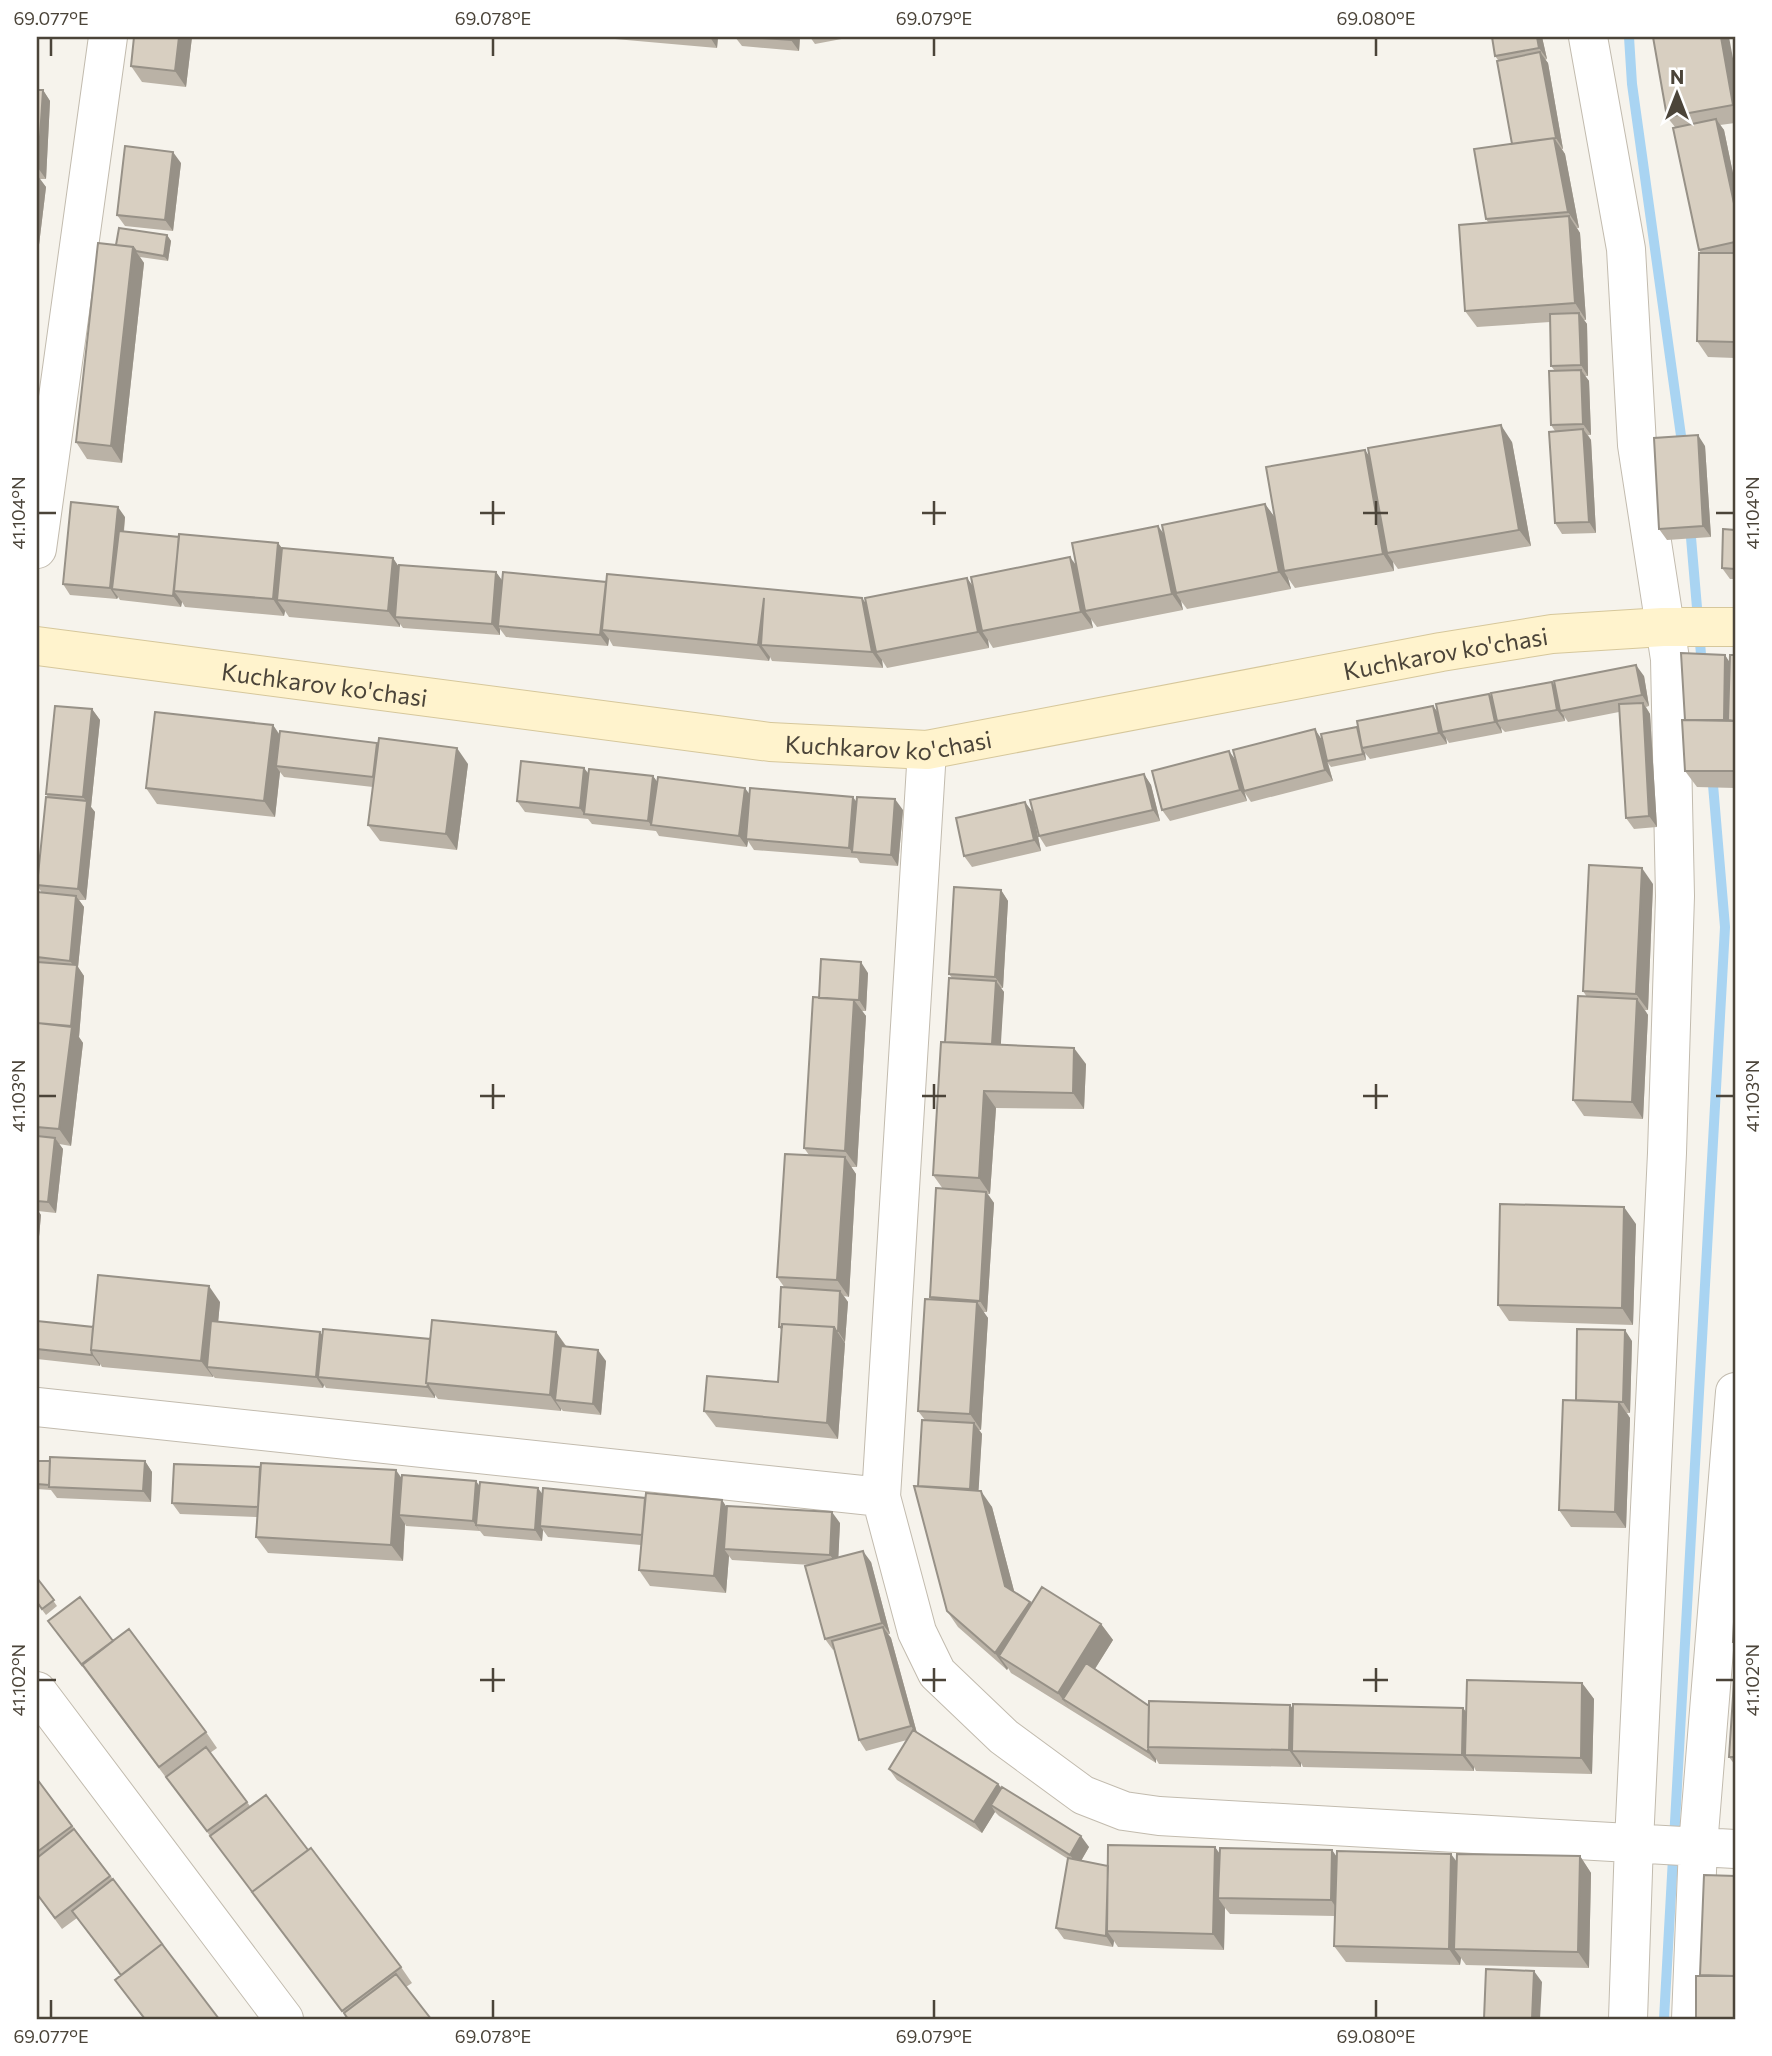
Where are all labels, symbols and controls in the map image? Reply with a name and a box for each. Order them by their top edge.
text: 69.077°E [13,7,89,29]
text: 69.078°E [455,7,531,29]
text: 69.079°E [896,7,972,29]
text: 69.080°E [1337,7,1415,29]
north arrow [1642,60,1712,130]
text: N [1670,65,1684,88]
text: 41.104°N [7,476,29,550]
text: 41.104°N [1741,476,1763,550]
street label: Kuchkarov ko'chasi [1341,620,1550,685]
street label: Kuchkarov ko'chasi [220,656,429,712]
street label: Kuchkarov ko'chasi [784,724,994,765]
text: 41.103°N [7,1060,29,1132]
text: 41.103°N [1741,1060,1763,1132]
text: 41.102°N [7,1644,29,1716]
text: 41.102°N [1741,1644,1763,1716]
text: 69.077°E [13,2025,89,2047]
text: 69.078°E [455,2025,531,2047]
text: 69.079°E [896,2025,972,2047]
text: 69.080°E [1337,2025,1415,2047]

